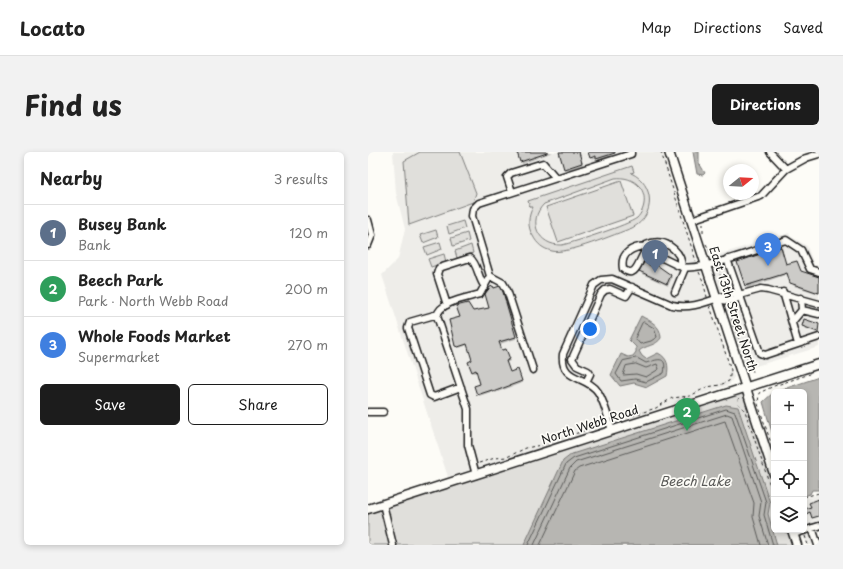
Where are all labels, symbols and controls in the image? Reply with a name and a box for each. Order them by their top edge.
text: Locato [20,14,85,42]
text: Map [641,17,671,38]
text: Directions [693,17,761,38]
text: Saved [783,17,823,38]
text: Find us [24,83,122,126]
button: Directions [712,84,819,125]
north arrow [723,164,759,200]
text: Nearby [40,165,102,191]
text: 3 results [274,169,328,188]
text: Busey Bank [78,212,167,235]
text: 1 [50,223,56,242]
text: 120 m [289,223,328,242]
pin: 3 [755,233,781,266]
text: Bank [78,235,111,254]
pin: 1 [642,240,668,273]
street label: East 13th Street North [705,244,763,374]
text: Beech Park [78,268,163,291]
text: 2 [48,279,58,298]
text: 200 m [285,279,328,298]
text: Park · North Webb Road [78,291,229,310]
your location [580,319,600,339]
text: Whole Foods Market [78,324,231,347]
text: 3 [49,335,57,354]
text: 270 m [287,335,328,354]
text: Supermarket [78,347,160,366]
button: Save [40,384,180,425]
button: Share [188,384,328,425]
map controls [771,389,807,533]
button: + [771,389,807,425]
pin: 2 [674,398,700,431]
street label: North Webb Road [539,400,641,448]
button: − [771,425,807,461]
button: locate [771,461,807,497]
water label: Beech Lake [660,471,731,490]
button: layers [771,497,807,533]

